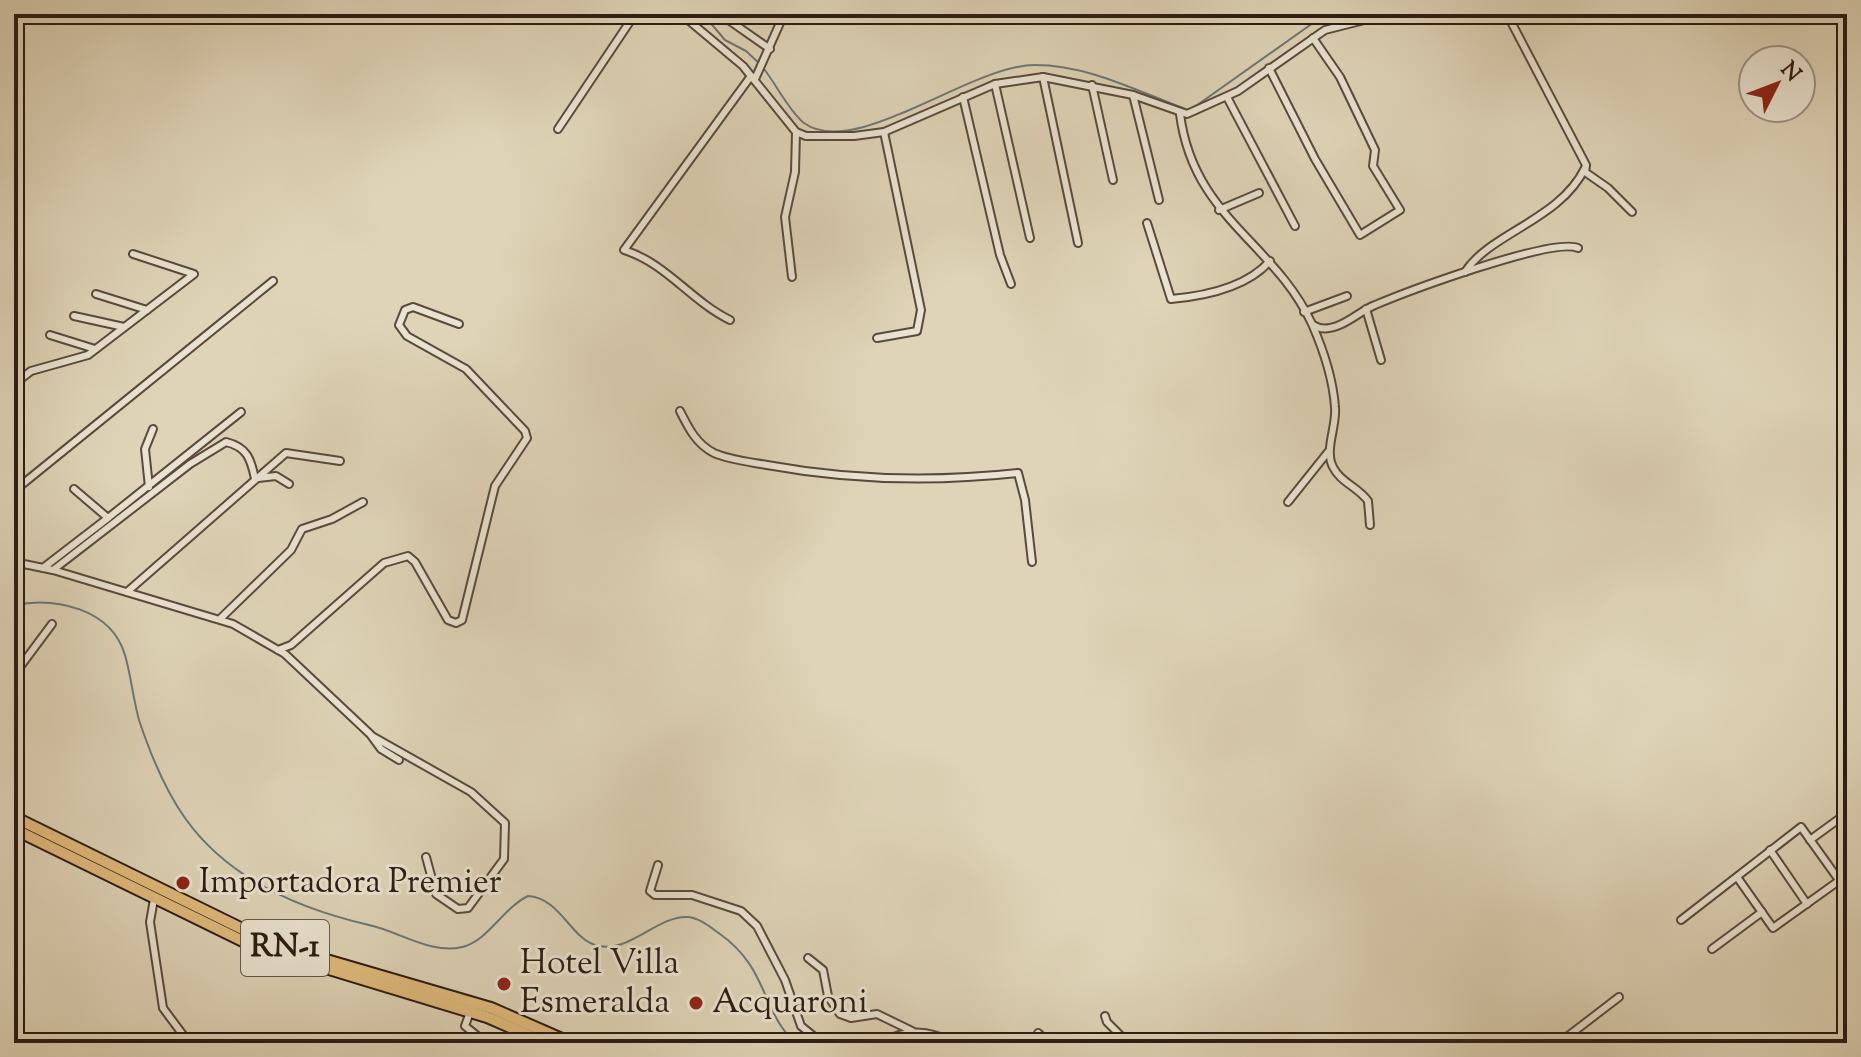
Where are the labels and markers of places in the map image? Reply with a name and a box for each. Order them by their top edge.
place label: Importadora Premier [199,859,502,908]
marker: Importadora Premier [174,874,192,892]
place label: Hotel Villa Esmeralda [520,940,679,1028]
marker: Hotel Villa Esmeralda [495,975,513,993]
place label: Acquaroni [712,979,868,1028]
marker: Acquaroni [687,994,705,1012]

